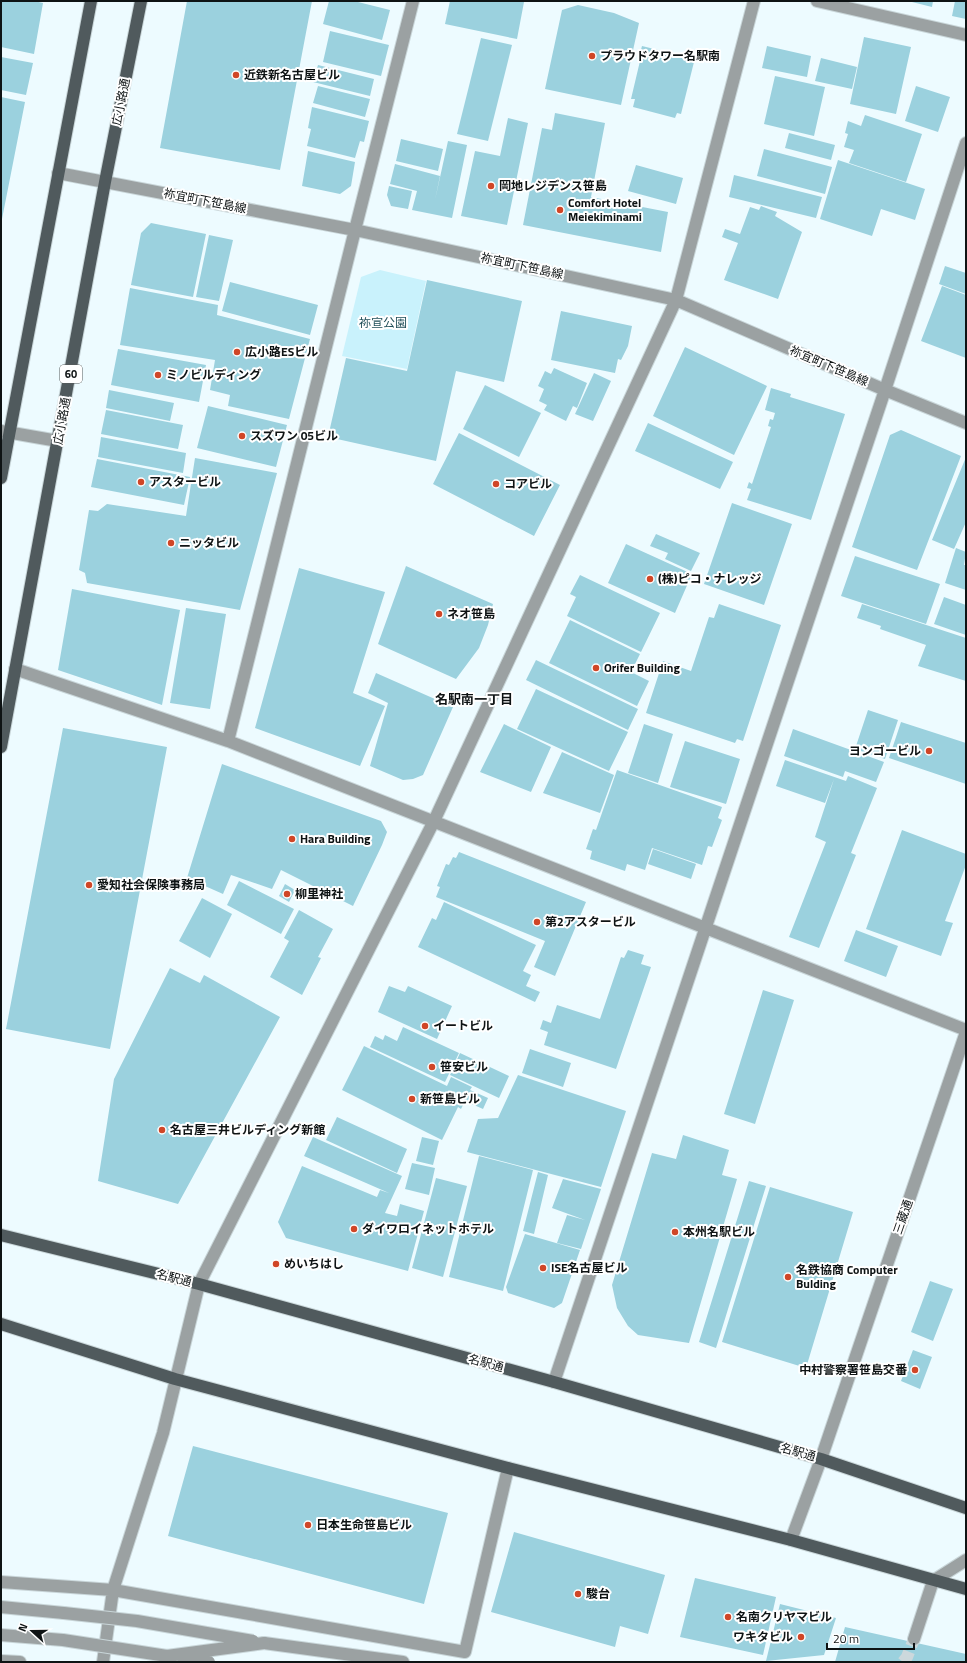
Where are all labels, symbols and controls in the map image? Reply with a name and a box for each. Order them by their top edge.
place label: プラウドタワー名駅南 [600,46,720,65]
marker: プラウドタワー名駅南 [587,51,597,61]
place label: 近鉄新名古屋ビル [244,65,340,84]
marker: 近鉄新名古屋ビル [231,70,241,80]
street label: 広小路通 [107,77,134,127]
place label: 岡地レジデンス笹島 [499,176,607,195]
marker: 岡地レジデンス笹島 [486,181,496,191]
street label: 祢宜町下笹島線 [162,183,248,218]
place label: Comfort Hotel Meiekiminami [568,193,642,226]
marker: Comfort Hotel Meiekiminami [555,205,565,215]
street label: 祢宜町下笹島線 [479,247,565,284]
park label: 祢宣公園 [359,313,407,332]
street label: 祢宜町下笹島線 [787,340,872,391]
place label: 広小路ESビル [245,342,318,361]
marker: 広小路ESビル [232,347,242,357]
road number: 60 [60,365,82,383]
place label: ミノビルディング [166,365,261,384]
marker: ミノビルディング [153,370,163,380]
street label: 広小路通 [48,396,75,446]
place label: スズワン 05ビル [250,426,338,445]
marker: スズワン 05ビル [237,431,247,441]
place label: アスタービル [149,472,221,491]
place label: コアビル [504,474,552,493]
marker: アスタービル [136,477,146,487]
marker: コアビル [491,479,501,489]
place label: ニッタビル [179,533,239,552]
marker: ニッタビル [166,538,176,548]
place label: (株)ピコ・ナレッジ [658,569,761,588]
marker: (株)ピコ・ナレッジ [645,574,655,584]
place label: ネオ笹島 [447,604,495,623]
marker: ネオ笹島 [434,609,444,619]
place label: Orifer Building [604,658,680,677]
marker: Orifer Building [591,663,601,673]
district label: 名駅南一丁目 [435,689,513,709]
place label: ヨンゴービル [849,741,921,760]
marker: ヨンゴービル [924,746,934,756]
place label: Hara Building [300,829,371,848]
marker: Hara Building [287,834,297,844]
place label: 愛知社会保険事務局 [97,875,205,894]
marker: 愛知社会保険事務局 [84,880,94,890]
place label: 柳里神社 [295,884,343,903]
marker: 柳里神社 [282,889,292,899]
place label: 第2アスタービル [545,912,636,931]
marker: 第2アスタービル [532,917,542,927]
place label: イートビル [433,1016,493,1035]
marker: イートビル [420,1021,430,1031]
place label: 笹安ビル [440,1057,488,1076]
marker: 笹安ビル [427,1062,437,1072]
place label: 新笹島ビル [420,1089,480,1108]
marker: 新笹島ビル [407,1094,417,1104]
place label: 名古屋三井ビルディング新館 [170,1120,325,1139]
marker: 名古屋三井ビルディング新館 [157,1125,167,1135]
street label: 三蔵通 [888,1197,917,1237]
place label: ダイワロイネットホテル [362,1219,494,1238]
place label: 本州名駅ビル [683,1222,755,1241]
marker: ダイワロイネットホテル [349,1224,359,1234]
marker: 本州名駅ビル [670,1227,680,1237]
place label: めいちはし [284,1254,344,1273]
place label: ISE名古屋ビル [551,1258,628,1277]
marker: めいちはし [271,1259,281,1269]
place label: 名鉄協商 Computer Bulding [796,1260,898,1293]
marker: ISE名古屋ビル [538,1263,548,1273]
street label: 名駅通 [154,1264,194,1291]
marker: 名鉄協商 Computer Bulding [783,1272,793,1282]
street label: 名駅通 [466,1349,506,1376]
place label: 中村警察署笹島交番 [799,1360,908,1379]
marker: 中村警察署笹島交番 [910,1365,920,1375]
street label: 名駅通 [778,1437,818,1466]
place label: 日本生命笹島ビル [316,1515,412,1534]
marker: 日本生命笹島ビル [303,1520,313,1530]
place label: 駿台 [586,1584,610,1603]
marker: 駿台 [573,1589,583,1599]
place label: 名南クリヤマビル [736,1607,832,1626]
north arrow [12,1611,52,1651]
marker: 名南クリヤマビル [723,1612,733,1622]
text: N [14,1621,31,1634]
scale bar [827,1625,914,1651]
place label: ワキタビル [733,1627,793,1646]
text: 20 m [833,1629,859,1648]
marker: ワキタビル [796,1632,806,1642]

